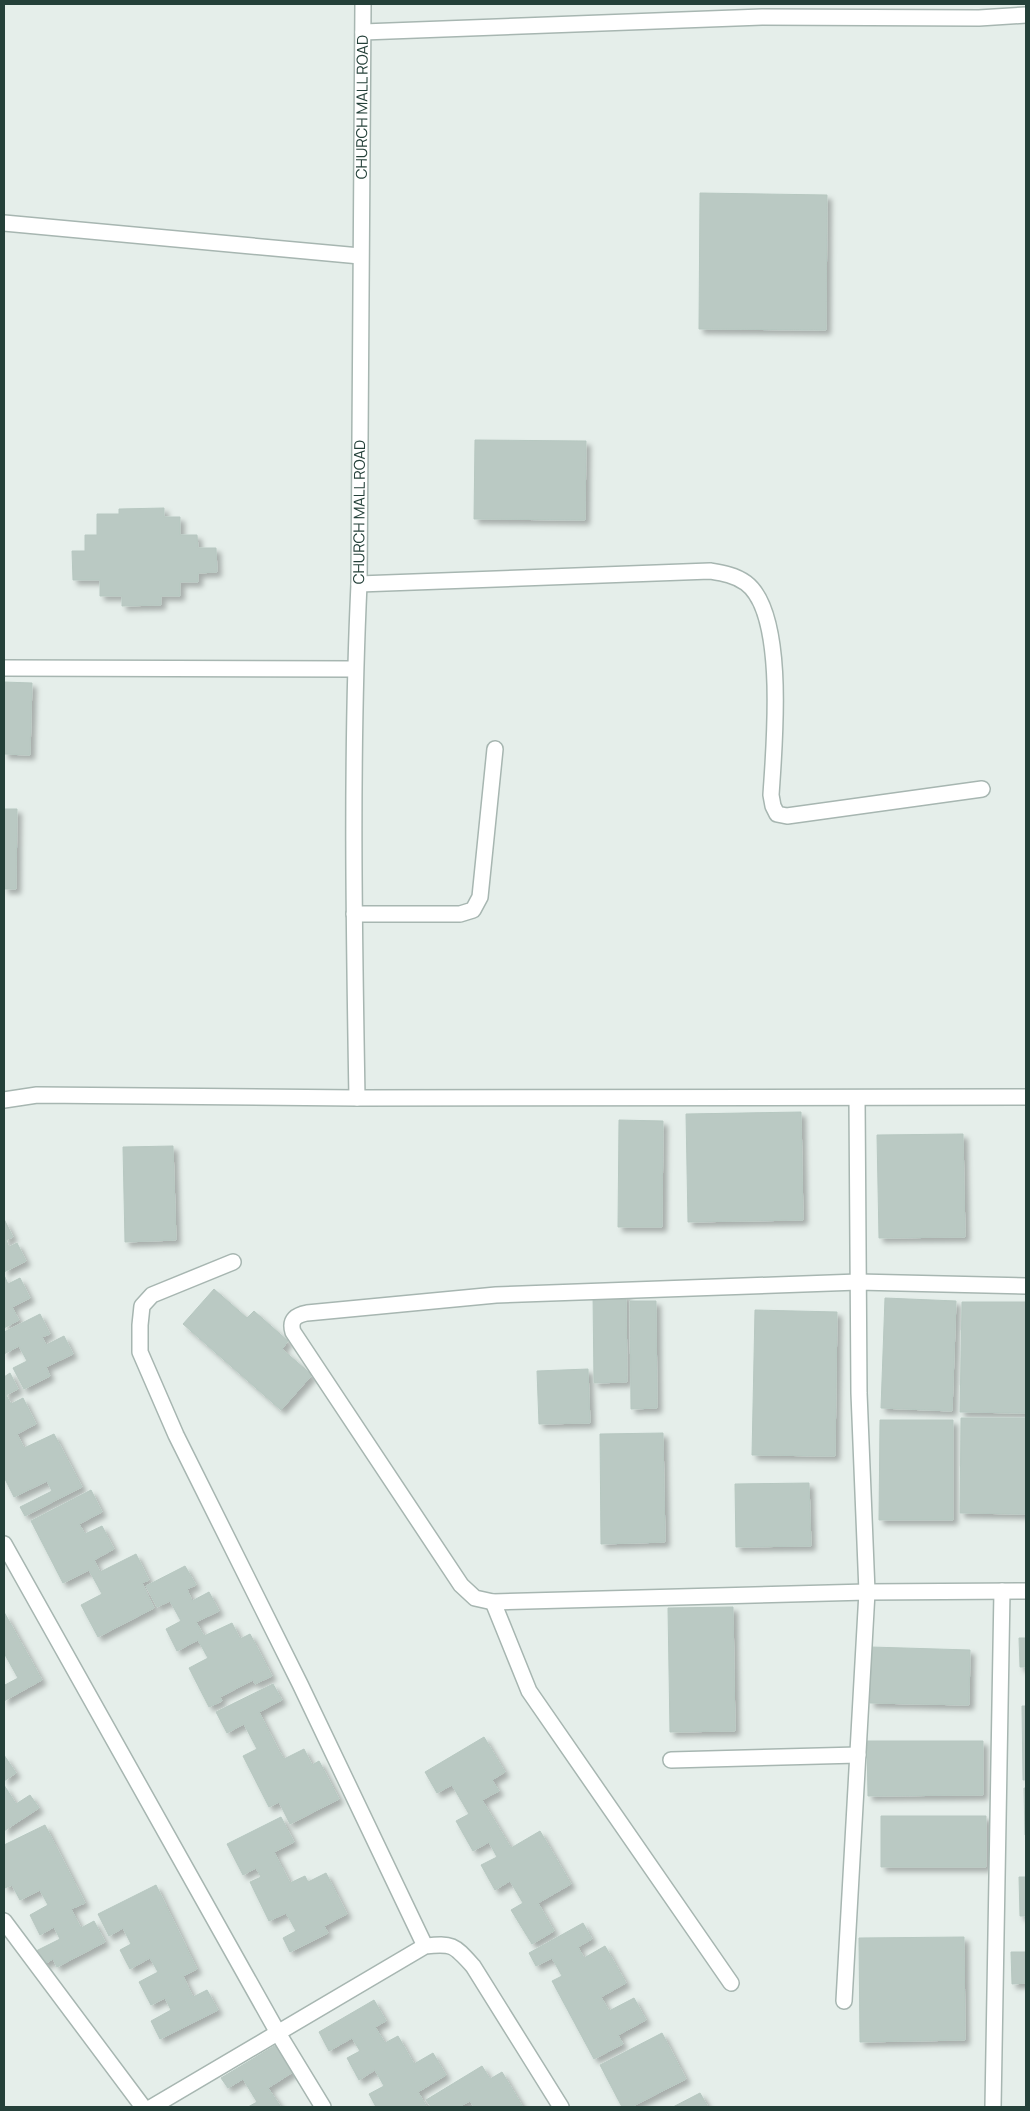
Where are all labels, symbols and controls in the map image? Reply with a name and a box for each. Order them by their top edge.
street label: CHURCH MALL ROAD [351,35,373,179]
street label: CHURCH MALL ROAD [348,440,370,584]

